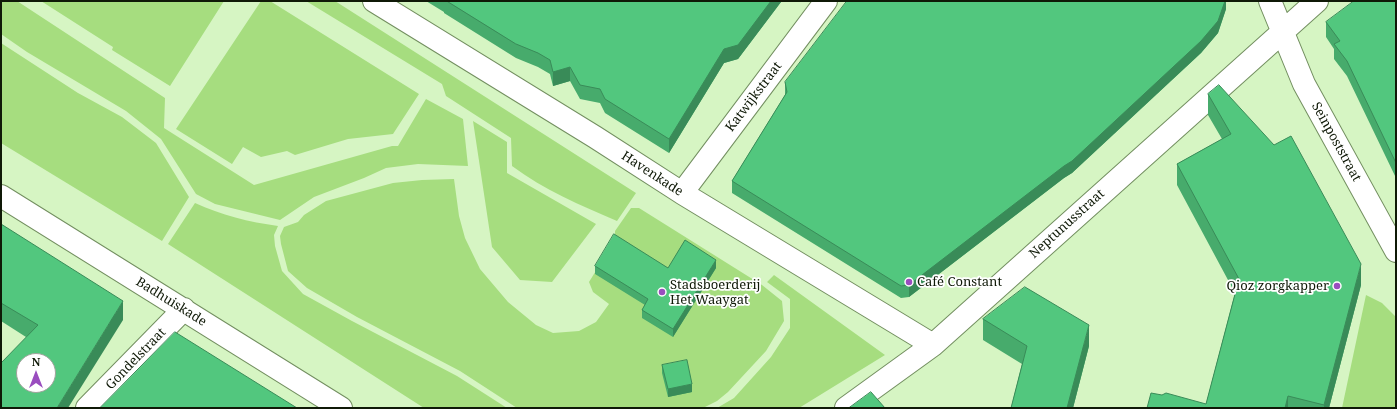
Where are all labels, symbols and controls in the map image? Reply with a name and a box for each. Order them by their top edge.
street label: Katwijkstraat [723,59,785,135]
street label: Seinpoststraat [1308,100,1364,184]
street label: Havenkade [618,148,686,200]
street label: Neptunusstraat [1026,186,1108,262]
street label: Badhuiskade [133,274,209,330]
place label: Café Constant [917,274,1002,290]
place label: Stadsboerderij Het Waaygat [670,277,760,308]
marker: Café Constant [904,277,914,287]
place label: Qioz zorgkapper [1226,278,1329,294]
marker: Qioz zorgkapper [1332,281,1342,291]
marker: Stadsboerderij Het Waaygat [657,287,667,297]
street label: Gondelstraat [103,325,169,393]
north arrow [16,353,56,393]
text: N [32,354,40,369]

